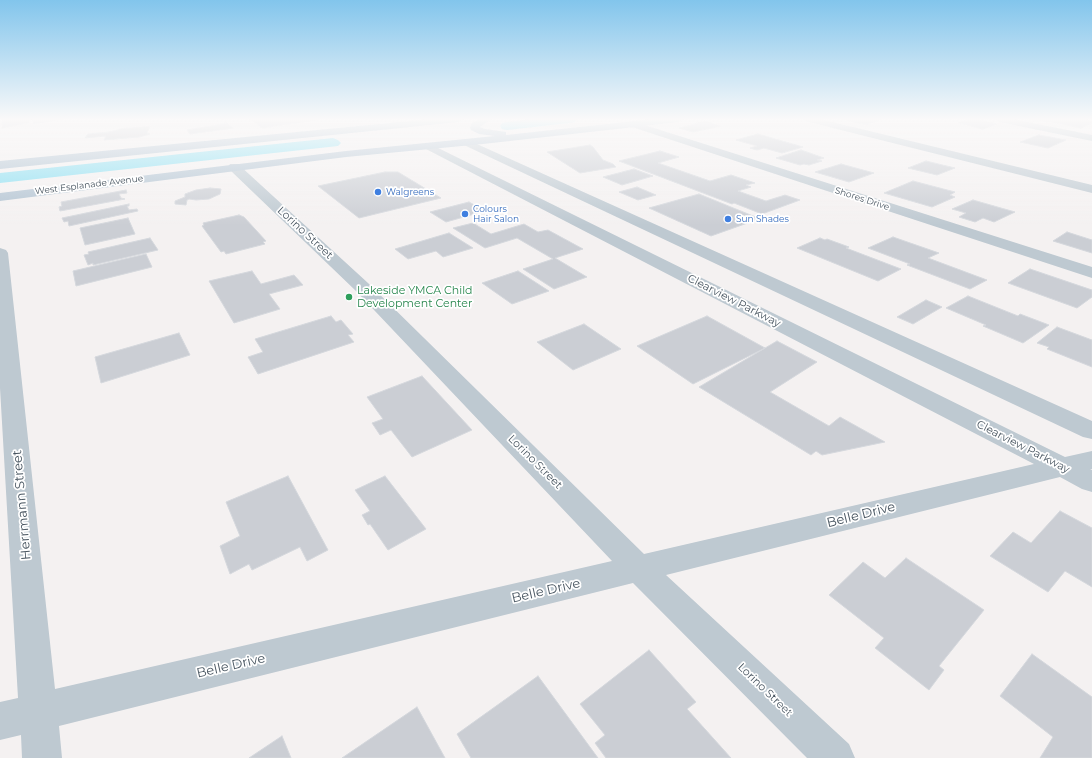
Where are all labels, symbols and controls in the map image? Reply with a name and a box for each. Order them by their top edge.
street label: West Esplanade Avenue [34,173,144,197]
street label: Shores Drive [833,185,891,213]
marker: Walgreens [373,187,383,197]
place label: Walgreens [386,187,434,197]
street label: Lorino Street [275,204,335,262]
place label: Colours Hair Salon [473,204,519,225]
marker: Colours Hair Salon [460,209,470,219]
marker: Sun Shades [723,214,733,224]
place label: Sun Shades [736,214,789,224]
street label: Clearview Parkway [685,272,783,330]
place label: Lakeside YMCA Child Development Center [357,284,473,310]
marker: Lakeside YMCA Child Development Center [344,292,354,302]
street label: Clearview Parkway [974,418,1072,476]
street label: Lorino Street [505,432,565,492]
street label: Herrmann Street [9,449,35,561]
street label: Belle Drive [825,499,897,531]
street label: Belle Drive [510,576,582,606]
street label: Belle Drive [195,651,267,681]
street label: Lorino Street [735,661,795,719]

